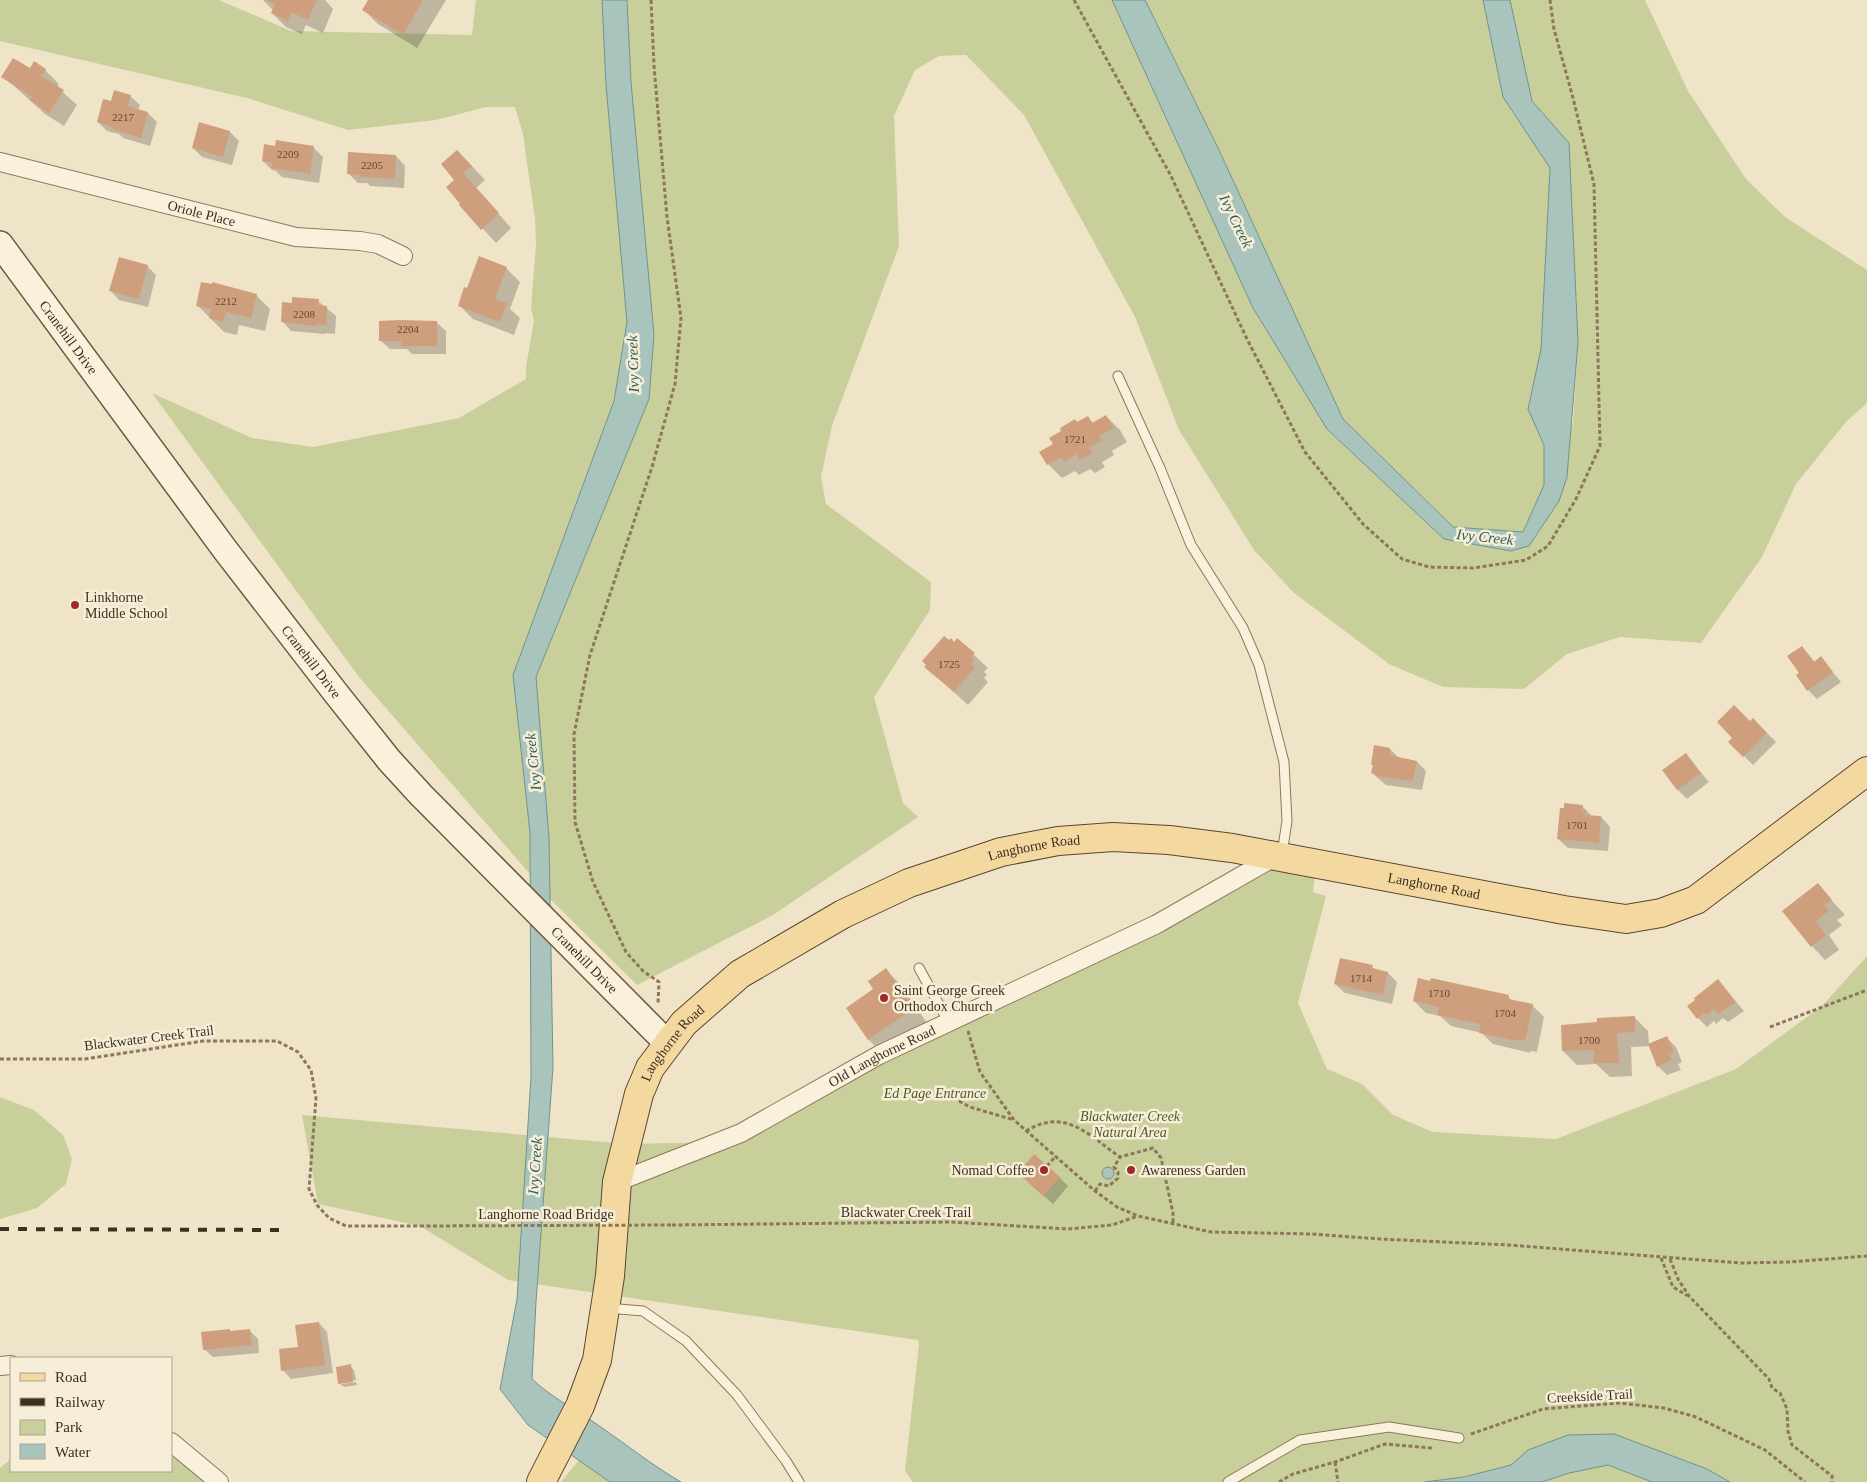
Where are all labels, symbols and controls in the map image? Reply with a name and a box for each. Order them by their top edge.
house number: 2217 [112,111,135,123]
house number: 2209 [277,148,300,160]
house number: 2205 [361,159,384,171]
water label: Ivy Creek [1216,191,1256,251]
street label: Oriole Place [166,197,237,229]
house number: 2212 [215,295,237,307]
street label: Cranehill Drive [37,298,101,377]
house number: 2208 [293,308,316,320]
house number: 2204 [397,323,420,335]
water label: Ivy Creek [624,335,642,394]
house number: 1721 [1064,433,1086,445]
water label: Ivy Creek [1455,526,1515,548]
place label: Linkhorne Middle School [85,590,168,621]
marker: Linkhorne Middle School [69,599,81,611]
street label: Cranehill Drive [279,622,344,701]
house number: 1725 [938,658,961,670]
water label: Ivy Creek [522,732,544,792]
house number: 1701 [1566,819,1588,831]
street label: Langhorne Road [986,832,1081,863]
street label: Langhorne Road [1387,870,1481,902]
street label: Cranehill Drive [548,924,621,996]
house number: 1714 [1350,972,1373,984]
place label: Saint George Greek Orthodox Church [894,983,1005,1014]
house number: 1710 [1428,987,1451,999]
marker: Saint George Greek Orthodox Church [878,992,890,1004]
street label: Langhorne Road [638,1002,707,1083]
house number: 1704 [1494,1007,1517,1019]
street label: Old Langhorne Road [826,1022,938,1090]
street label: Blackwater Creek Trail [83,1023,215,1053]
house number: 1700 [1578,1034,1601,1046]
park label: Ed Page Entrance [883,1086,986,1101]
park label: Blackwater Creek Natural Area [1080,1109,1181,1140]
water label: Ivy Creek [525,1137,545,1196]
place label: Nomad Coffee [951,1163,1034,1178]
place label: Awareness Garden [1141,1163,1246,1178]
marker: Nomad Coffee [1038,1164,1050,1176]
marker: Awareness Garden [1125,1164,1137,1176]
street label: Blackwater Creek Trail [841,1205,971,1220]
street label: Langhorne Road Bridge [478,1207,614,1222]
legend [10,1357,172,1472]
text: Road [55,1369,87,1385]
street label: Creekside Trail [1547,1386,1633,1406]
text: Railway [55,1394,105,1410]
text: Park [55,1419,83,1435]
text: Water [55,1444,90,1460]

